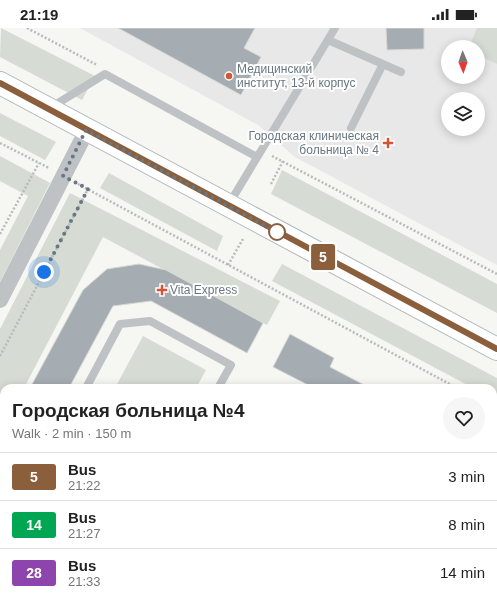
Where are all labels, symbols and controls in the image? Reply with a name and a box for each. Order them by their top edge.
text: 21:19 [20,6,58,23]
north arrow [441,40,485,84]
map controls [441,40,485,136]
place label: Медицинский институт, 13-й корпус [237,62,355,90]
marker: Медицинский институт, 13-й корпус [224,71,234,81]
button: layers [441,92,485,136]
place label: Городская клиническая больница № 4 [248,129,379,157]
marker: Городская клиническая больница № 4 [382,137,394,149]
unlabelled marker [268,223,286,241]
line badge: 5 [310,244,336,270]
text: 5 [319,249,327,265]
your location [34,262,54,282]
place label: Vita Express [170,283,237,297]
marker: Vita Express [157,285,167,295]
button: heart [443,397,485,439]
text: Городская больница №4 [12,400,245,421]
text: Walk · 2 min · 150 m [12,426,131,441]
text: Bus [68,461,96,478]
text: 3 min [448,468,485,485]
text: 5 [30,469,38,485]
text: 21:22 [68,478,101,493]
text: Bus [68,509,96,526]
text: 8 min [448,516,485,533]
text: 14 [26,517,42,533]
text: 21:27 [68,526,101,541]
text: Bus [68,557,96,574]
text: 14 min [440,564,485,581]
text: 28 [26,565,42,581]
text: 21:33 [68,574,101,589]

